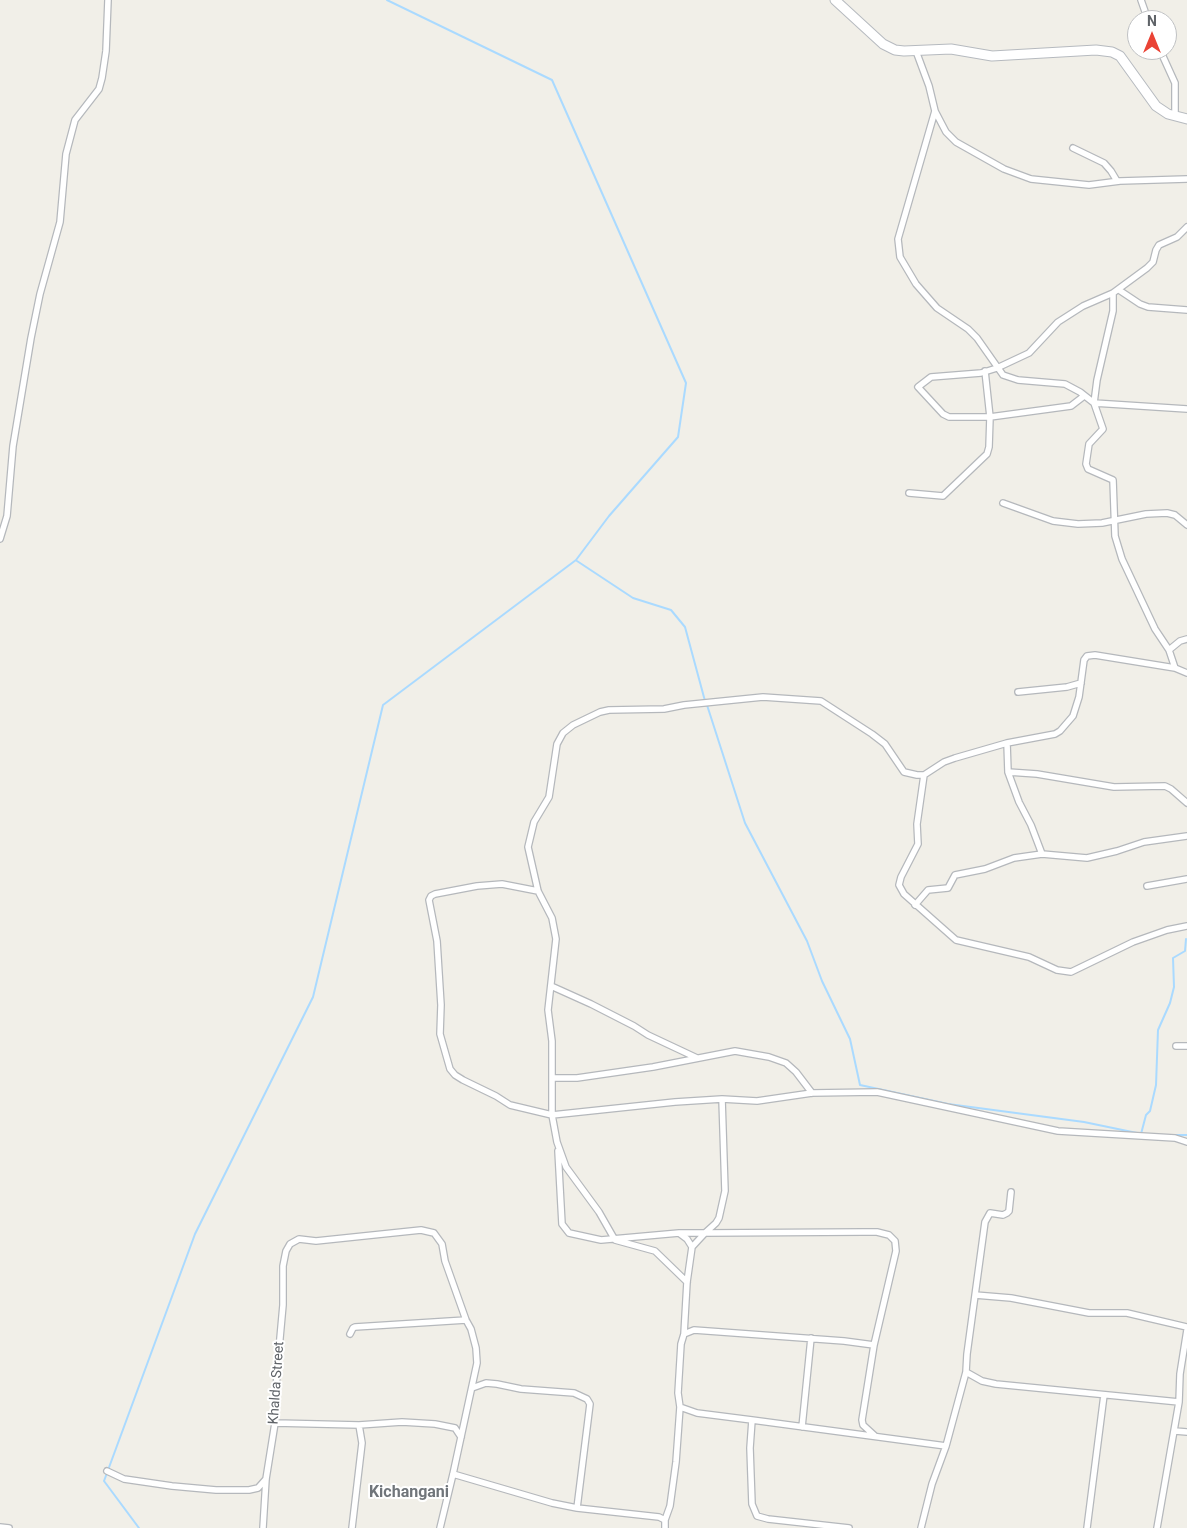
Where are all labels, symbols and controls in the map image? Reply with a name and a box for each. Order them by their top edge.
north arrow [1127,10,1177,60]
text: N [1147,13,1157,29]
street label: Khalda Street [266,1341,288,1425]
district label: Kichangani [369,1483,449,1503]

